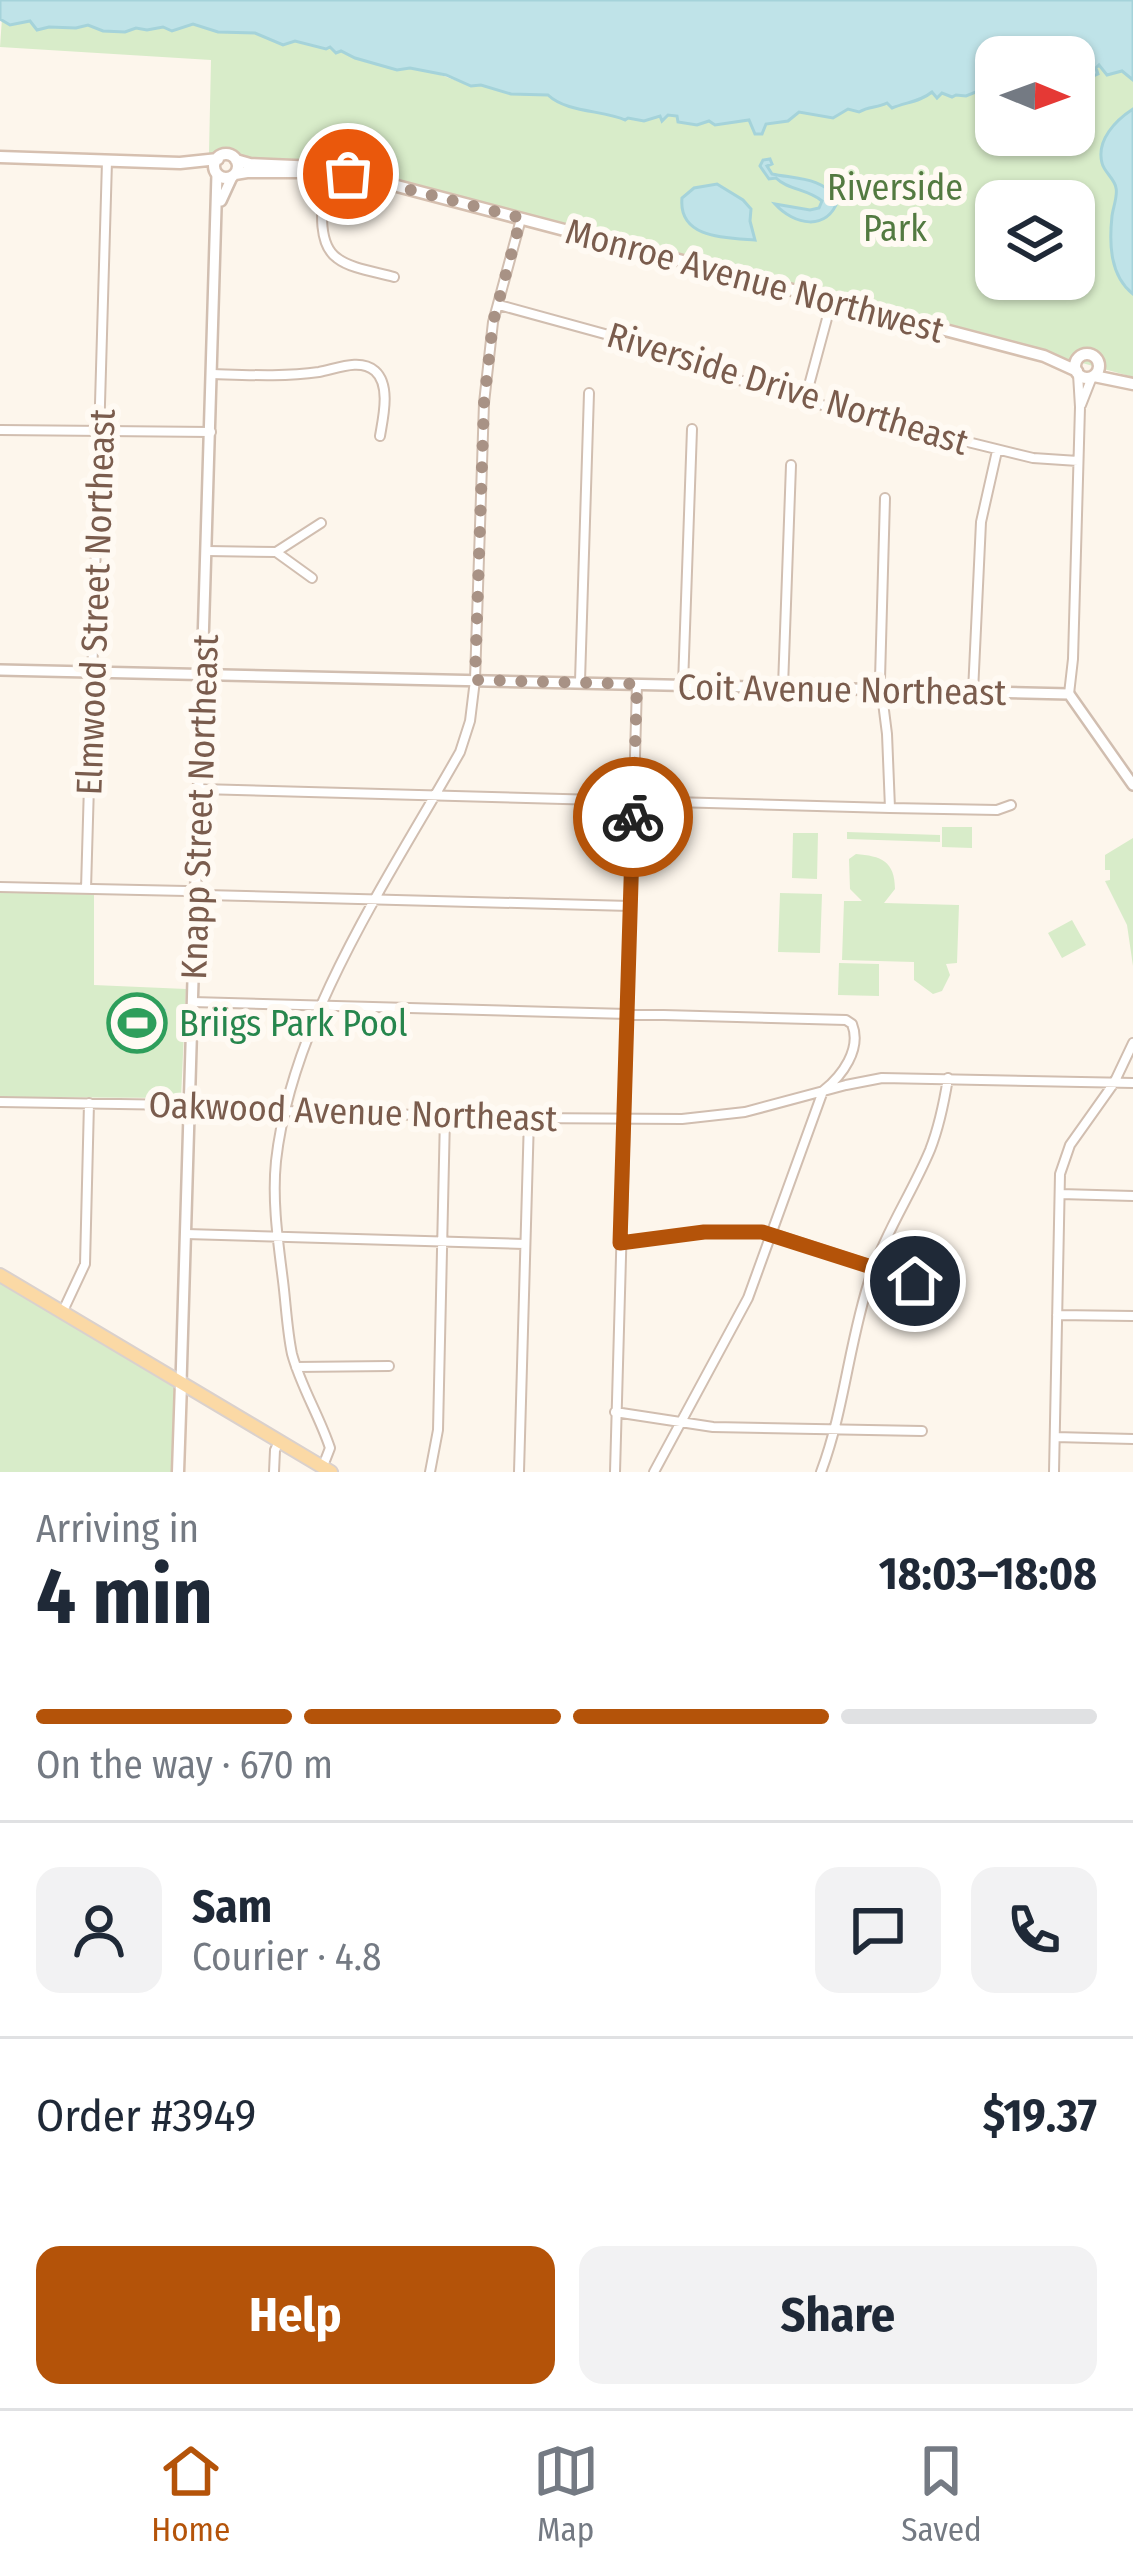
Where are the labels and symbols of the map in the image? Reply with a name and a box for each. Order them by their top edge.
north arrow [975,36,1095,156]
pin [297,123,399,225]
park label: Riverside Park [827,166,963,251]
street label: Monroe Avenue Northwest [561,209,949,353]
street label: Riverside Drive Northeast [602,313,974,465]
street label: Elmwood Street Northeast [67,408,125,796]
street label: Knapp Street Northeast [172,633,228,980]
street label: Coit Avenue Northeast [677,665,1007,715]
courier [573,757,693,877]
sports icon: Briigs Park Pool [106,992,168,1054]
place label: Briigs Park Pool [179,1002,407,1046]
street label: Oakwood Avenue Northeast [148,1083,558,1141]
pin [864,1230,966,1332]

